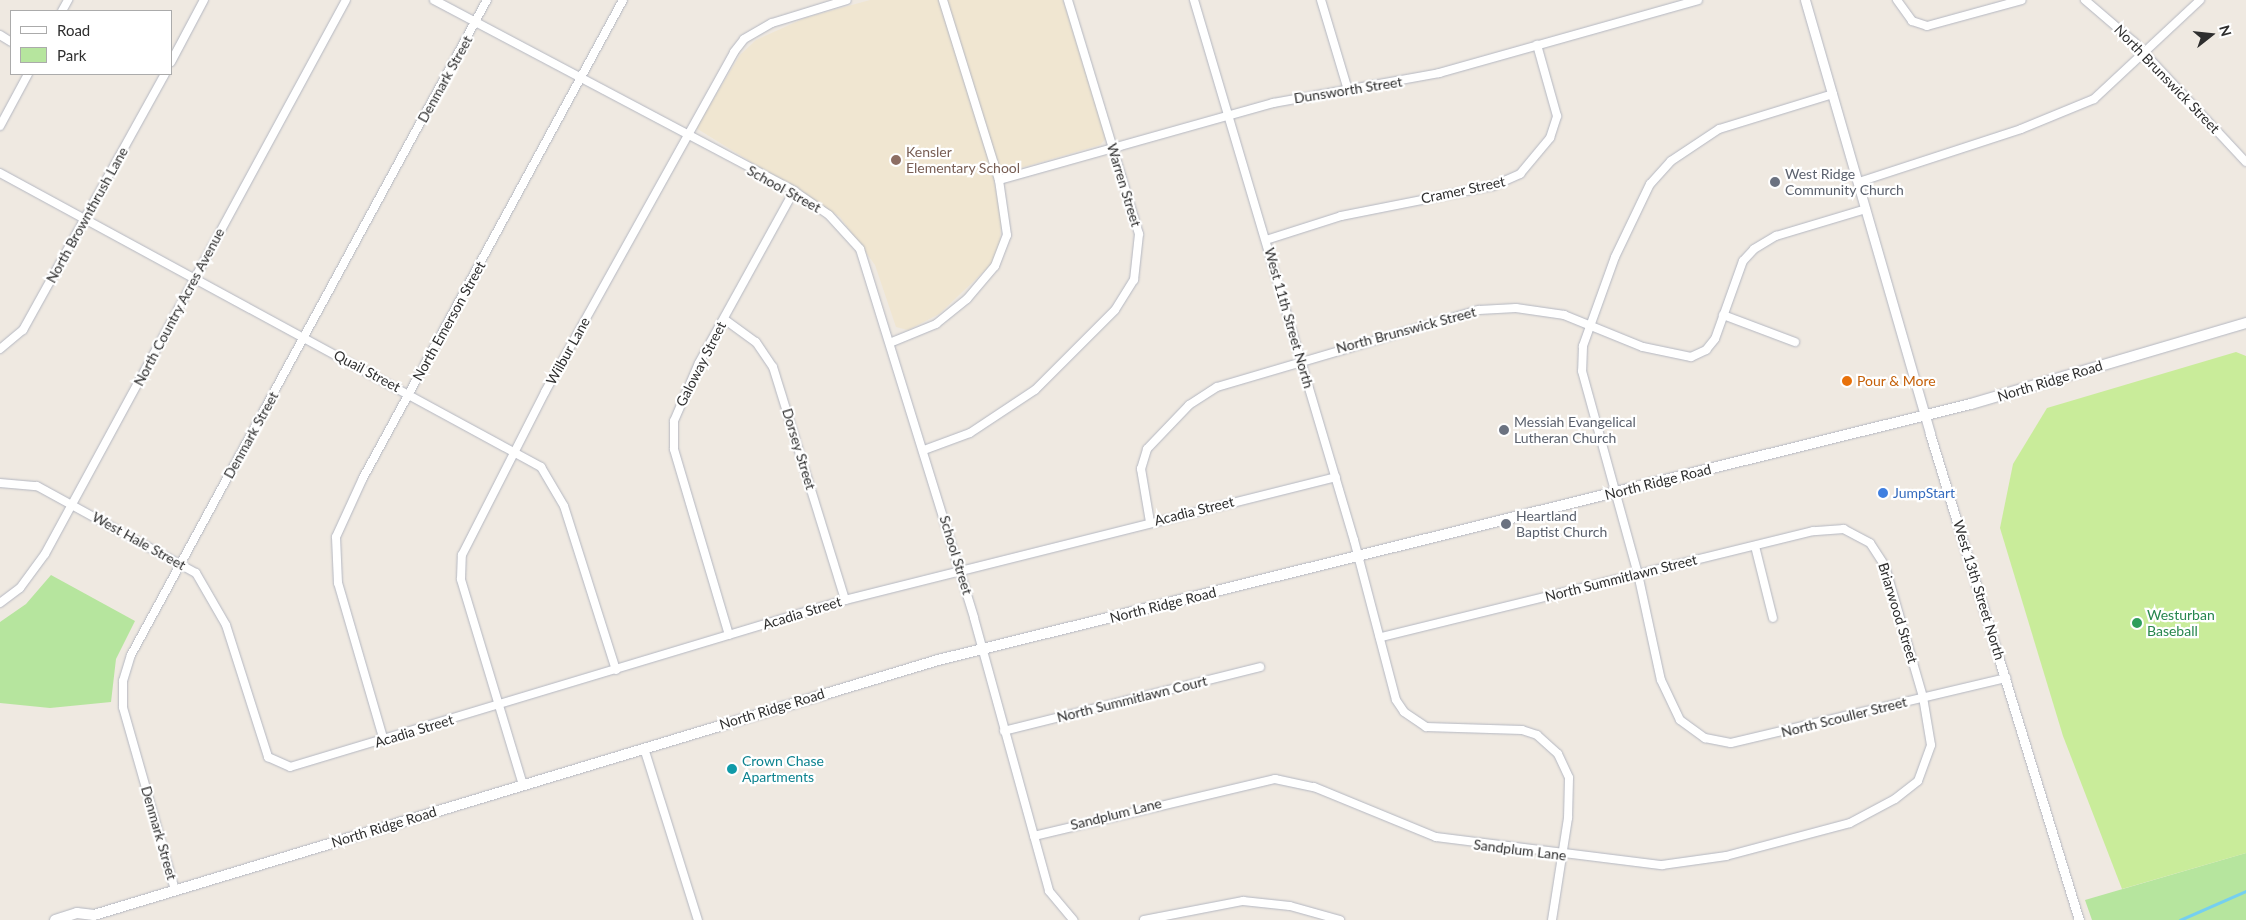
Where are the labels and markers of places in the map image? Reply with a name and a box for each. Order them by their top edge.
place label: Kensler Elementary School [906,144,1020,176]
marker: Kensler Elementary School [890,154,902,166]
place label: West Ridge Community Church [1785,166,1904,198]
marker: West Ridge Community Church [1769,176,1781,188]
place label: Pour & More [1857,373,1936,389]
marker: Pour & More [1841,375,1853,387]
place label: Messiah Evangelical Lutheran Church [1514,414,1636,447]
marker: Messiah Evangelical Lutheran Church [1498,424,1510,436]
place label: JumpStart [1893,485,1955,501]
marker: JumpStart [1877,487,1889,499]
place label: Heartland Baptist Church [1516,508,1607,540]
marker: Heartland Baptist Church [1500,518,1512,530]
place label: Westurban Baseball [2147,607,2215,640]
marker: Westurban Baseball [2131,617,2143,629]
place label: Crown Chase Apartments [742,753,824,786]
marker: Crown Chase Apartments [726,763,738,775]

